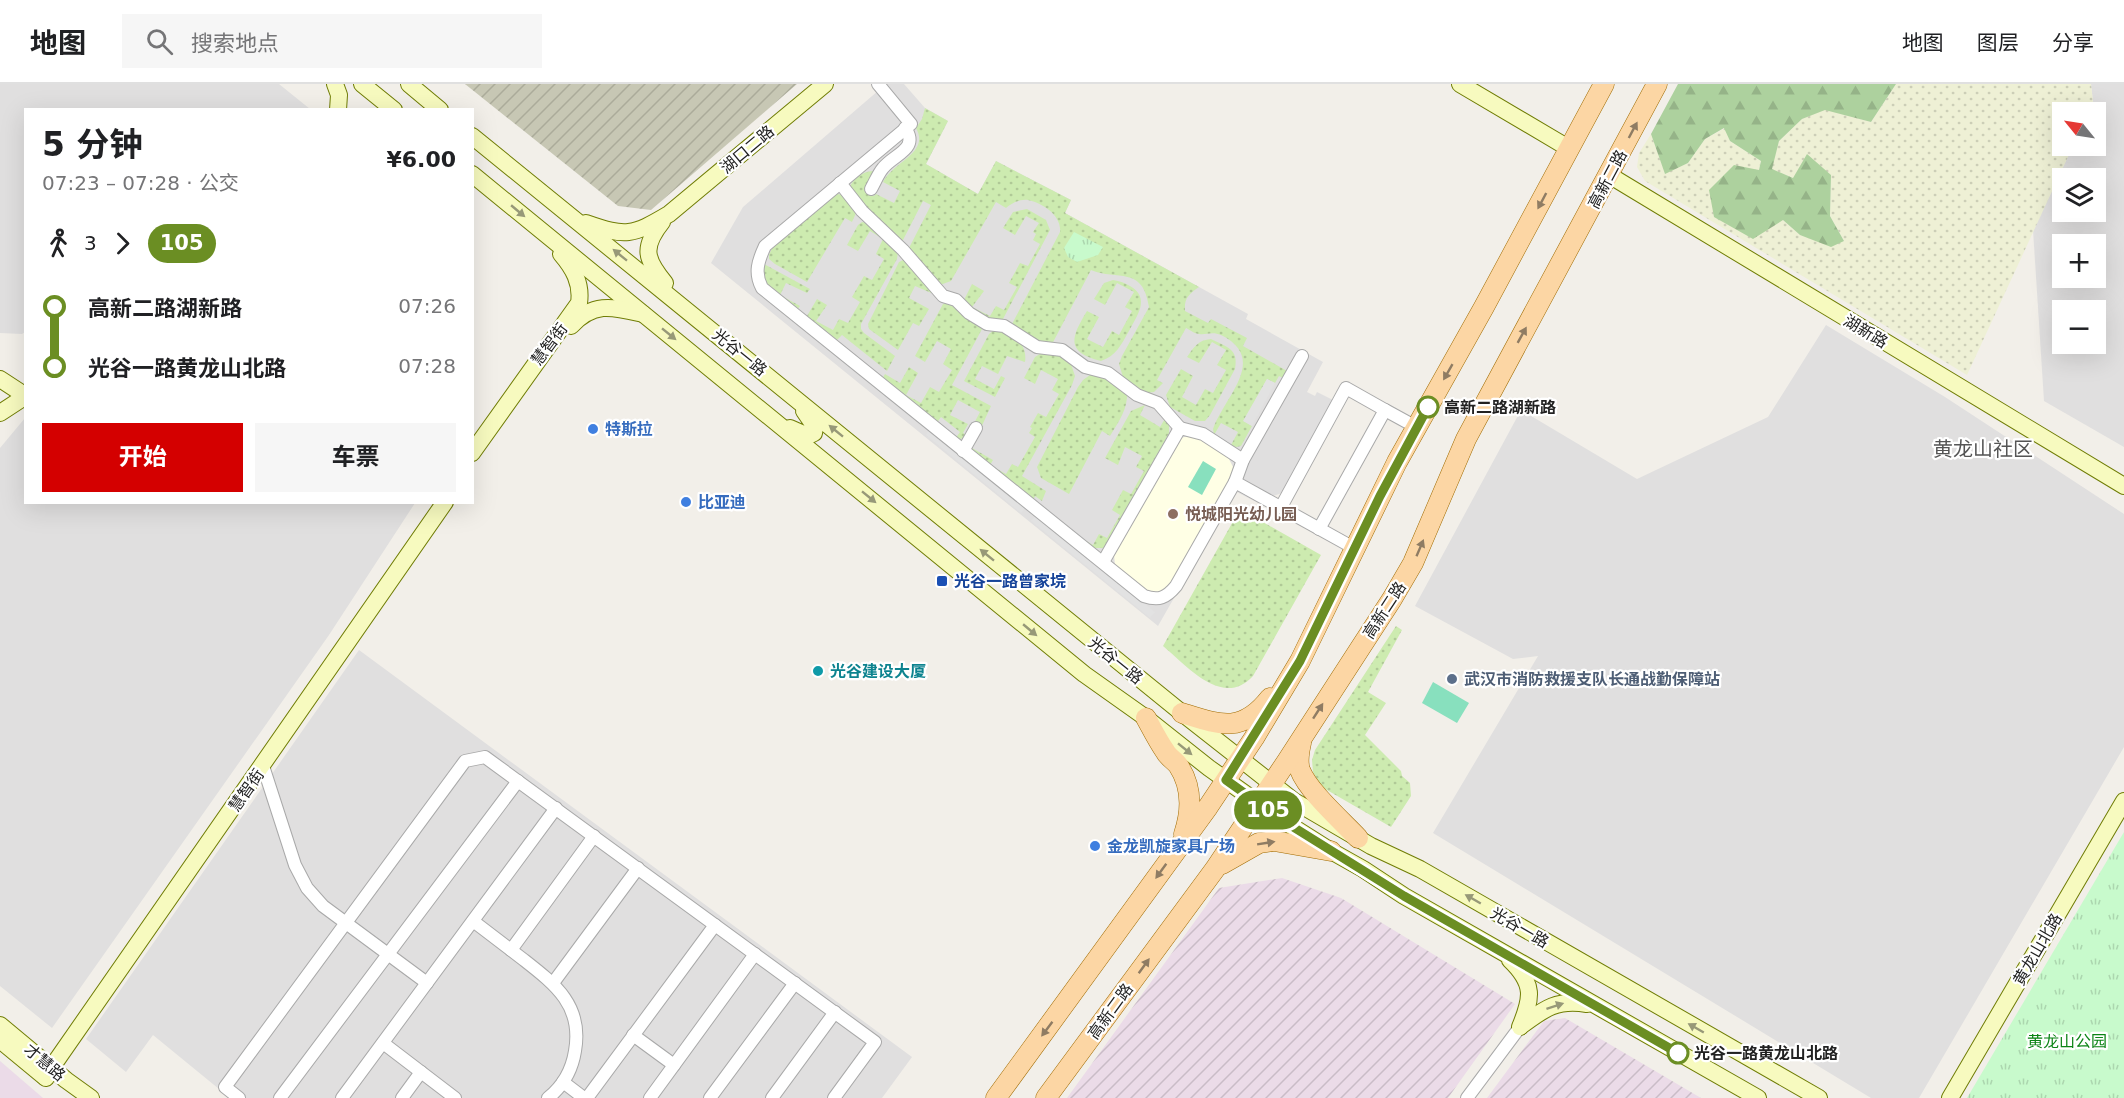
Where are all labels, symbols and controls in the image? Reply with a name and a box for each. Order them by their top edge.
search box [122,14,542,68]
icon: search [143,25,176,58]
text: 地图 [30,27,86,60]
text: 搜索地点 [191,31,279,56]
text: 地图 [1902,31,1944,55]
text: 图层 [1977,31,2019,55]
text: 分享 [2052,31,2094,55]
north arrow [2052,102,2106,156]
map controls [2052,102,2106,354]
one-way arrow [1628,121,1638,138]
street label: 湖口二路 [717,122,778,177]
text: 5 分钟 [42,125,142,164]
text: ¥6.00 [386,147,456,172]
street label: 高新二路 [1584,147,1631,212]
button: layers [2052,168,2106,222]
text: 07:23 – 07:28 · 公交 [42,171,239,195]
one-way arrow [1537,193,1547,210]
one-way arrow [510,204,525,217]
icon: walk [42,227,75,260]
icon: forward [106,227,139,260]
text: 3 [84,231,97,255]
text: 105 [160,231,204,255]
button: + [2052,234,2106,288]
one-way arrow [612,250,627,262]
text: 07:26 [398,294,456,318]
text: 高新二路湖新路 [88,296,242,321]
button: − [2052,300,2106,354]
street label: 湖新路 [1840,311,1891,352]
street label: 慧智街 [527,319,571,369]
street label: 光谷一路 [709,325,771,380]
one-way arrow [1517,326,1527,343]
one-way arrow [661,327,677,340]
text: 07:28 [398,354,456,378]
text: 光谷一路黄龙山北路 [88,356,286,381]
one-way arrow [1443,364,1453,381]
marker: 高新二路湖新路 [1417,396,1439,418]
place label: 高新二路湖新路 [1444,398,1556,417]
place label: 特斯拉 [605,420,653,439]
marker: 特斯拉 [586,422,600,436]
button: 开始 [42,423,243,492]
button: 车票 [255,423,456,492]
one-way arrow [828,425,844,438]
district label: 黄龙山社区 [1933,437,2033,461]
one-way arrow [861,491,877,504]
place label: 比亚迪 [698,493,746,512]
marker: 比亚迪 [679,495,693,509]
place label: 悦城阳光幼儿园 [1185,505,1297,524]
marker: 悦城阳光幼儿园 [1166,507,1180,521]
one-way arrow [1416,539,1425,557]
one-way arrow [979,548,995,561]
place label: 光谷一路曾家垸 [954,572,1066,591]
marker: 光谷一路曾家垸 [935,574,949,588]
street label: 高新二路 [1359,578,1410,642]
one-way arrow [1022,623,1037,636]
street label: 光谷一路 [1085,633,1147,688]
place label: 光谷建设大厦 [830,662,926,681]
marker: 光谷建设大厦 [811,664,825,678]
place label: 武汉市消防救援支队长通战勤保障站 [1464,670,1720,689]
marker: 武汉市消防救援支队长通战勤保障站 [1445,672,1459,686]
one-way arrow [1313,703,1324,719]
one-way arrow [1177,742,1192,754]
street label: 慧智街 [225,765,268,815]
line badge: 105 [1234,790,1302,830]
text: 105 [1246,798,1290,822]
place label: 金龙凯旋家具广场 [1107,837,1235,856]
one-way arrow [1257,838,1276,847]
marker: 金龙凯旋家具广场 [1088,839,1102,853]
one-way arrow [1155,862,1167,878]
one-way arrow [1464,894,1481,904]
street label: 光谷一路 [1487,903,1552,952]
street label: 黄龙山北路 [2009,910,2066,989]
one-way arrow [1137,958,1149,973]
street label: 高新二路 [1084,980,1137,1043]
one-way arrow [1546,1001,1564,1010]
one-way arrow [1041,1021,1053,1037]
one-way arrow [1687,1023,1704,1033]
park label: 黄龙山公园 [2027,1032,2107,1051]
street label: 才慧路 [20,1040,69,1085]
marker: 光谷一路黄龙山北路 [1667,1042,1689,1064]
place label: 光谷一路黄龙山北路 [1694,1044,1838,1063]

